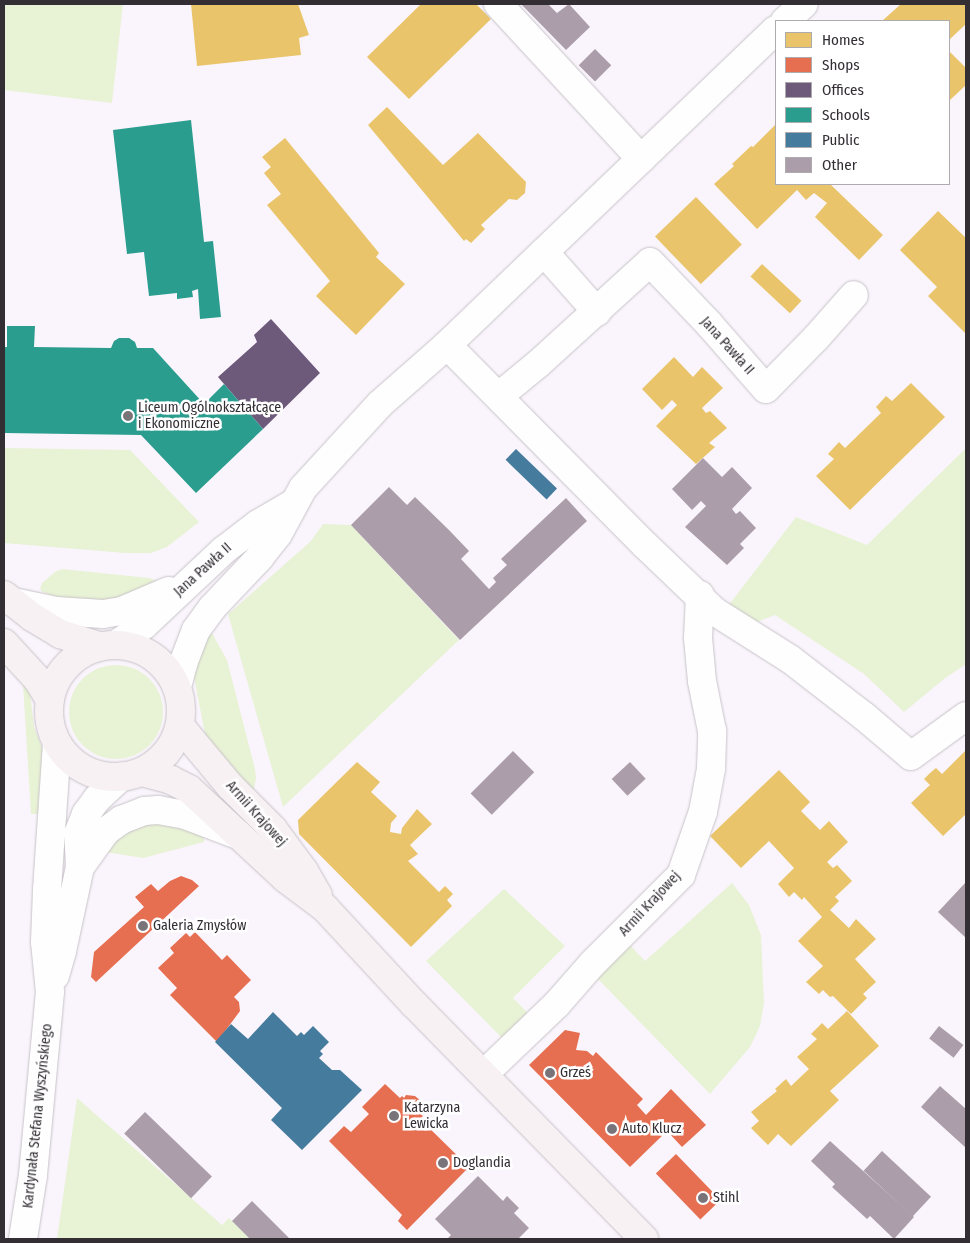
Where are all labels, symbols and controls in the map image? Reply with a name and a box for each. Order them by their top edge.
legend [775,20,950,185]
text: Homes [822,31,864,49]
text: Shops [822,56,860,74]
text: Offices [822,81,864,99]
text: Schools [822,106,870,124]
text: Public [822,131,859,149]
text: Other [822,156,857,174]
street label: Jana Pawła II [697,314,757,378]
place label: Liceum Ogólnokształcące i Ekonomiczne [138,400,281,432]
marker: Liceum Ogólnokształcące i Ekonomiczne [122,410,134,422]
street label: Jana Pawła II [171,540,235,600]
street label: Armii Krajowej [222,778,290,850]
street label: Armii Krajowej [616,868,684,940]
place label: Galeria Zmysłów [153,918,246,934]
marker: Galeria Zmysłów [137,920,149,932]
street label: Kardynała Stefana Wyszyńskiego [20,1023,56,1209]
place label: Grześ [560,1065,591,1081]
marker: Grześ [544,1067,556,1079]
place label: Katarzyna Lewicka [404,1100,460,1132]
marker: Katarzyna Lewicka [388,1110,400,1122]
place label: Auto Klucz [622,1121,682,1137]
marker: Auto Klucz [606,1123,618,1135]
place label: Doglandia [453,1155,511,1171]
marker: Doglandia [437,1157,449,1169]
place label: Stihl [713,1190,739,1206]
marker: Stihl [697,1192,709,1204]

